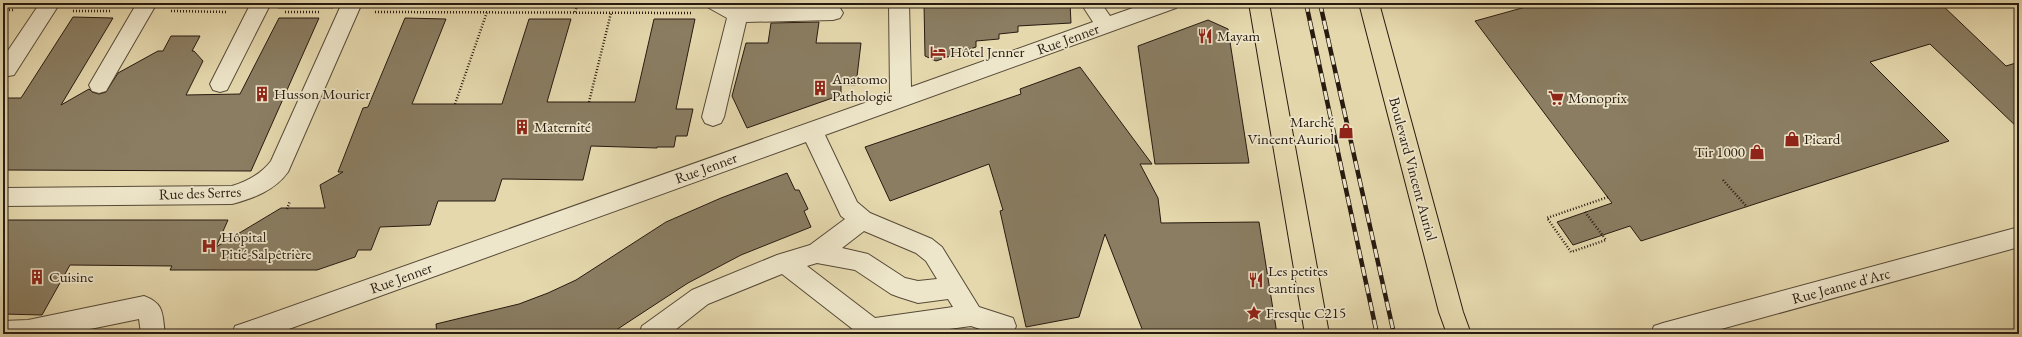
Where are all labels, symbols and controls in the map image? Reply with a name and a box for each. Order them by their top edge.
street label: Rue Jenner [1034,18,1102,59]
place label: Mayam [1217,26,1260,45]
restaurant icon: Mayam [1196,27,1214,45]
place label: Hôtel Jenner [950,42,1024,61]
hotel icon: Hôtel Jenner [929,43,947,61]
place label: Anatomo Pathologie [831,69,892,105]
building icon: Anatomo Pathologie [811,79,829,97]
place label: Husson Mourier [274,84,370,103]
building icon: Husson Mourier [253,85,271,103]
place label: Monoprix [1568,88,1627,107]
supermarket icon: Monoprix [1547,89,1565,107]
street label: Boulevard Vincent Auriol [1385,95,1442,243]
place label: Marché Vincent Auriol [1248,112,1334,148]
place label: Maternité [534,117,591,136]
building icon: Maternité [513,118,531,136]
shop icon: Marché Vincent Auriol [1337,122,1355,140]
place label: Picard [1804,129,1841,148]
shop icon: Picard [1783,130,1801,148]
place label: Tir 1000 [1694,142,1745,161]
shop icon: Tir 1000 [1748,143,1766,161]
street label: Rue Jenner [672,147,740,188]
street label: Rue des Serres [159,182,242,203]
place label: Hôpital Pitié-Salpêtrière [221,227,312,263]
hospital icon: Hôpital Pitié-Salpêtrière [200,237,218,255]
street label: Rue Jenner [367,257,435,298]
place label: Les petites cantines [1268,261,1328,297]
street label: Rue Jeanne d'Arc [1790,263,1892,308]
place label: Cuisine [49,267,94,286]
building icon: Cuisine [28,268,46,286]
restaurant icon: Les petites cantines [1247,271,1265,289]
place label: Fresque C215 [1266,303,1346,322]
place icon: Fresque C215 [1245,304,1263,322]

